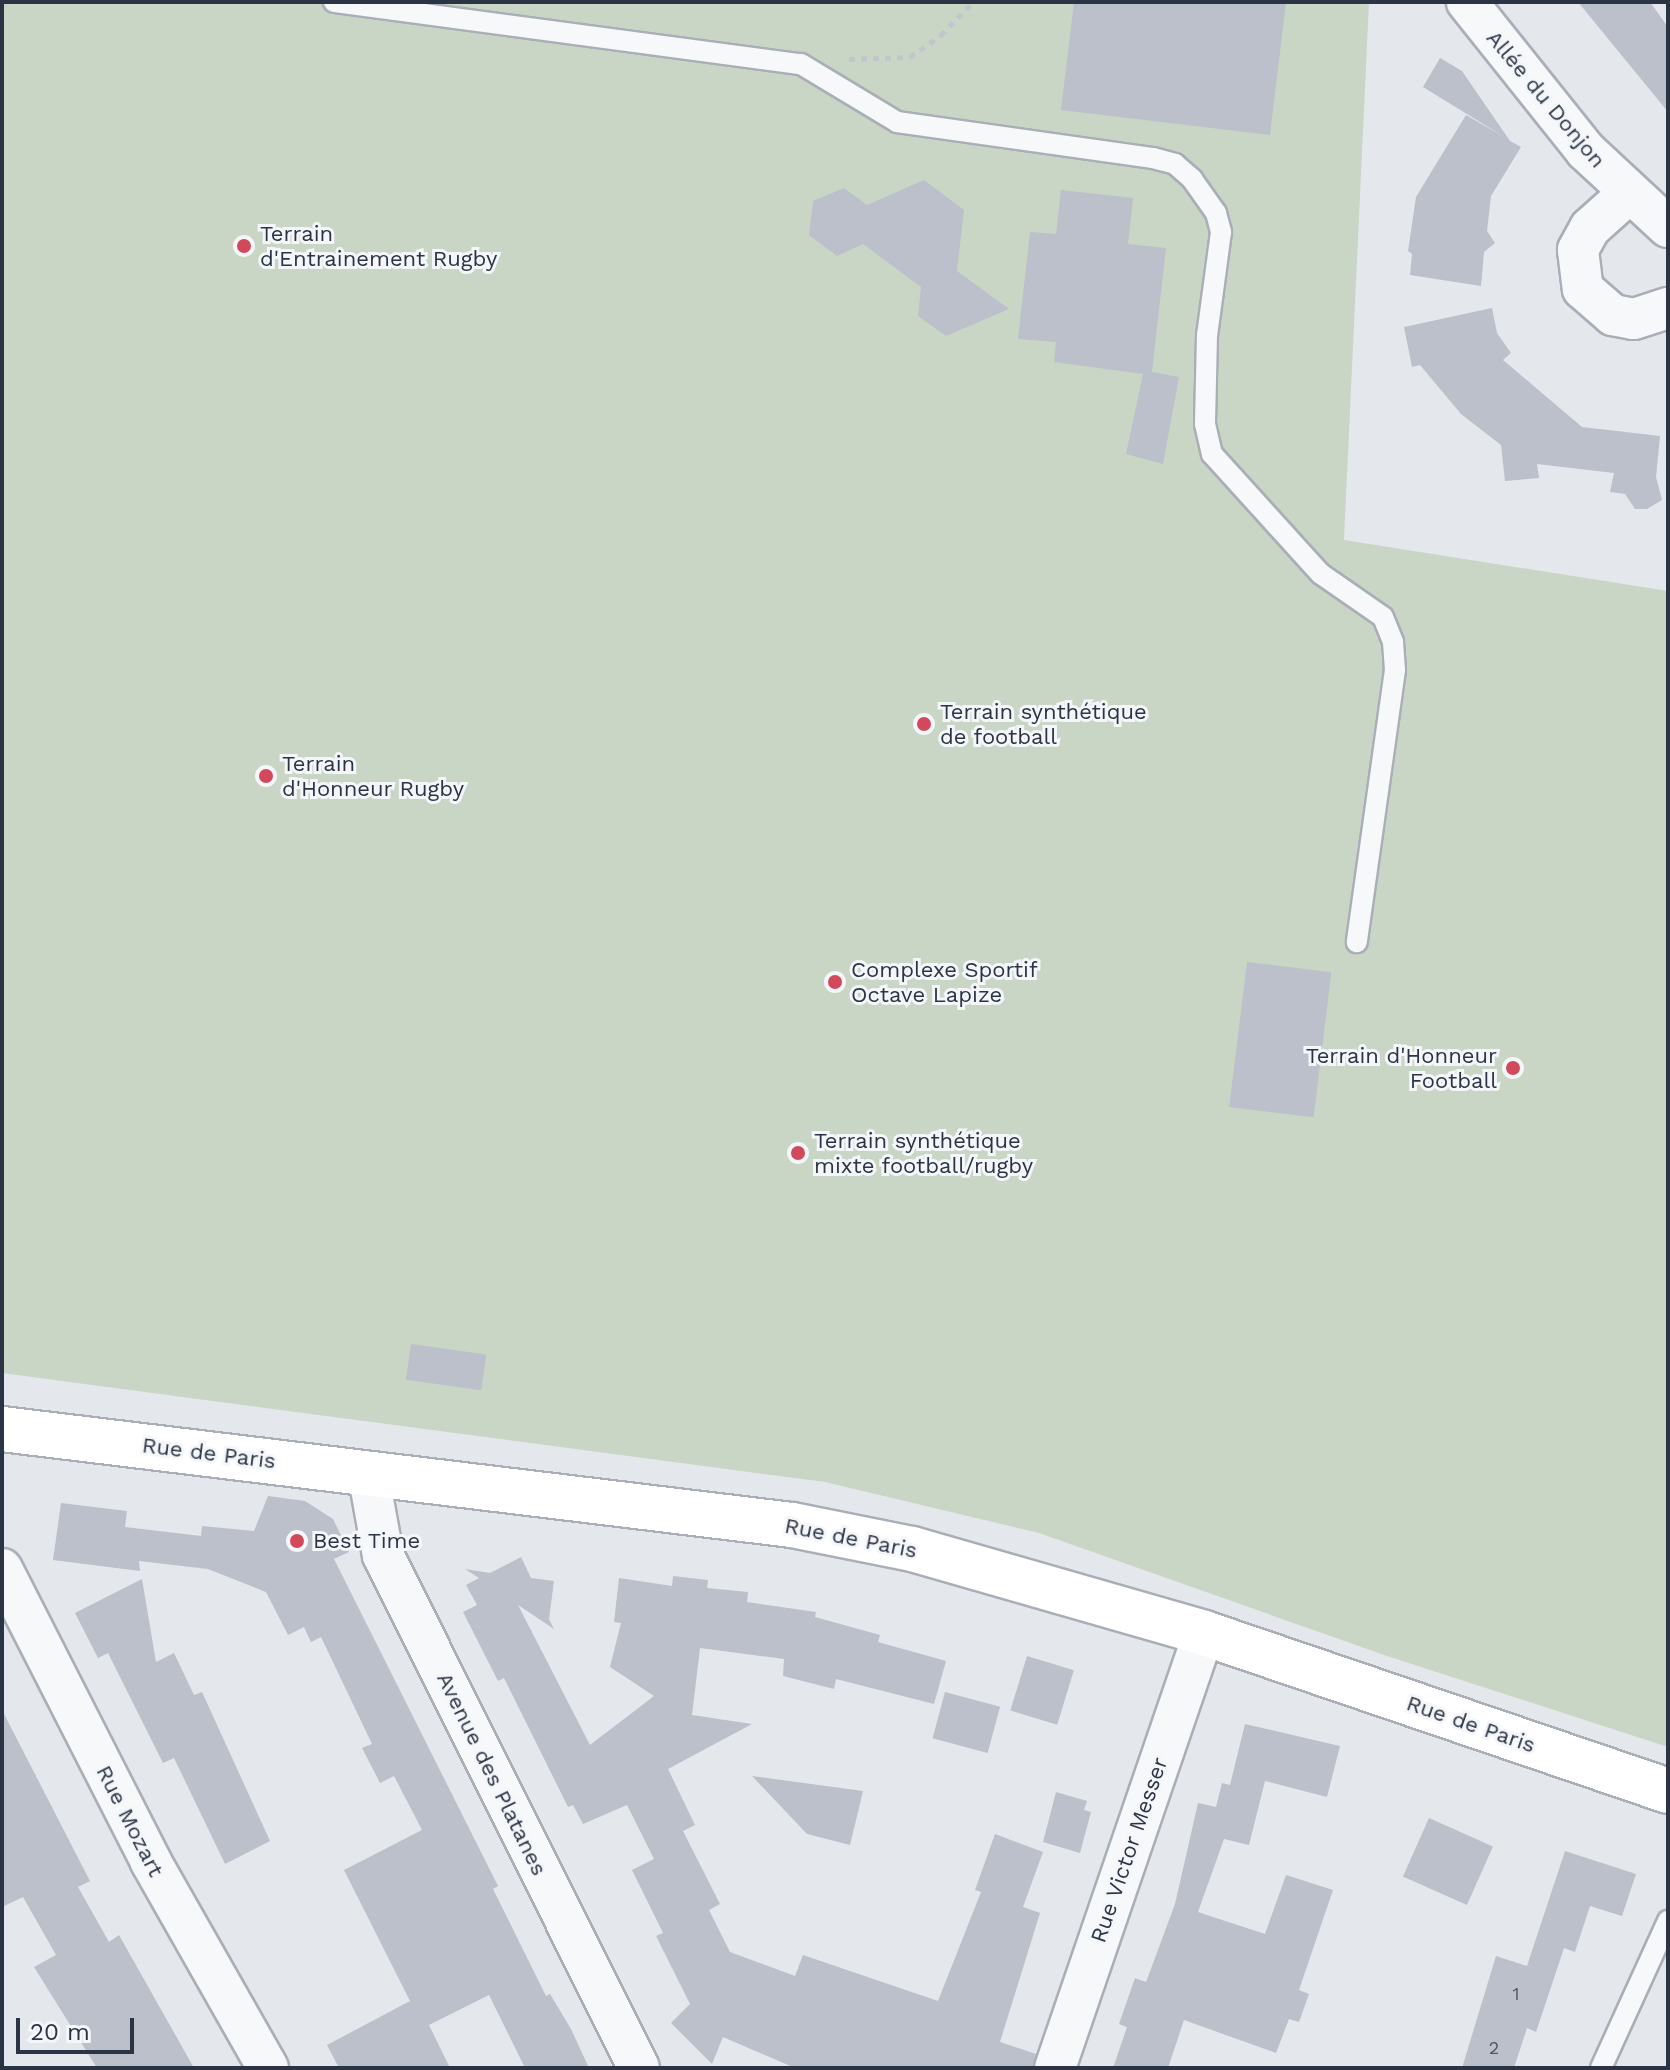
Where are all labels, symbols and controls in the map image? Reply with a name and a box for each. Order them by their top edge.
street label: Allée du Donjon [1481,25,1611,173]
place label: Terrain d'Entrainement Rugby [260,220,497,272]
marker: Terrain d'Entrainement Rugby [235,237,253,255]
place label: Terrain synthétique de football [940,698,1147,750]
marker: Terrain synthétique de football [915,715,933,733]
place label: Terrain d'Honneur Rugby [282,750,465,802]
marker: Terrain d'Honneur Rugby [257,767,275,785]
place label: Complexe Sportif Octave Lapize [851,956,1038,1008]
marker: Complexe Sportif Octave Lapize [826,973,844,991]
place label: Terrain d'Honneur Football [1306,1042,1497,1094]
marker: Terrain d'Honneur Football [1504,1059,1522,1077]
place label: Terrain synthétique mixte football/rugby [814,1127,1034,1178]
marker: Terrain synthétique mixte football/rugby [789,1144,807,1162]
street label: Rue de Paris [141,1432,277,1474]
street label: Rue de Paris [782,1512,920,1564]
place label: Best Time [313,1528,421,1554]
marker: Best Time [288,1532,306,1550]
street label: Avenue des Platanes [431,1668,553,1880]
street label: Rue de Paris [1403,1690,1539,1758]
street label: Rue Victor Messer [1085,1753,1173,1947]
street label: Rue Mozart [91,1761,169,1881]
house number: 1 [1512,1983,1520,2005]
scale bar [20,2002,138,2052]
text: 20 m [30,2018,90,2046]
house number: 2 [1489,2037,1499,2059]

